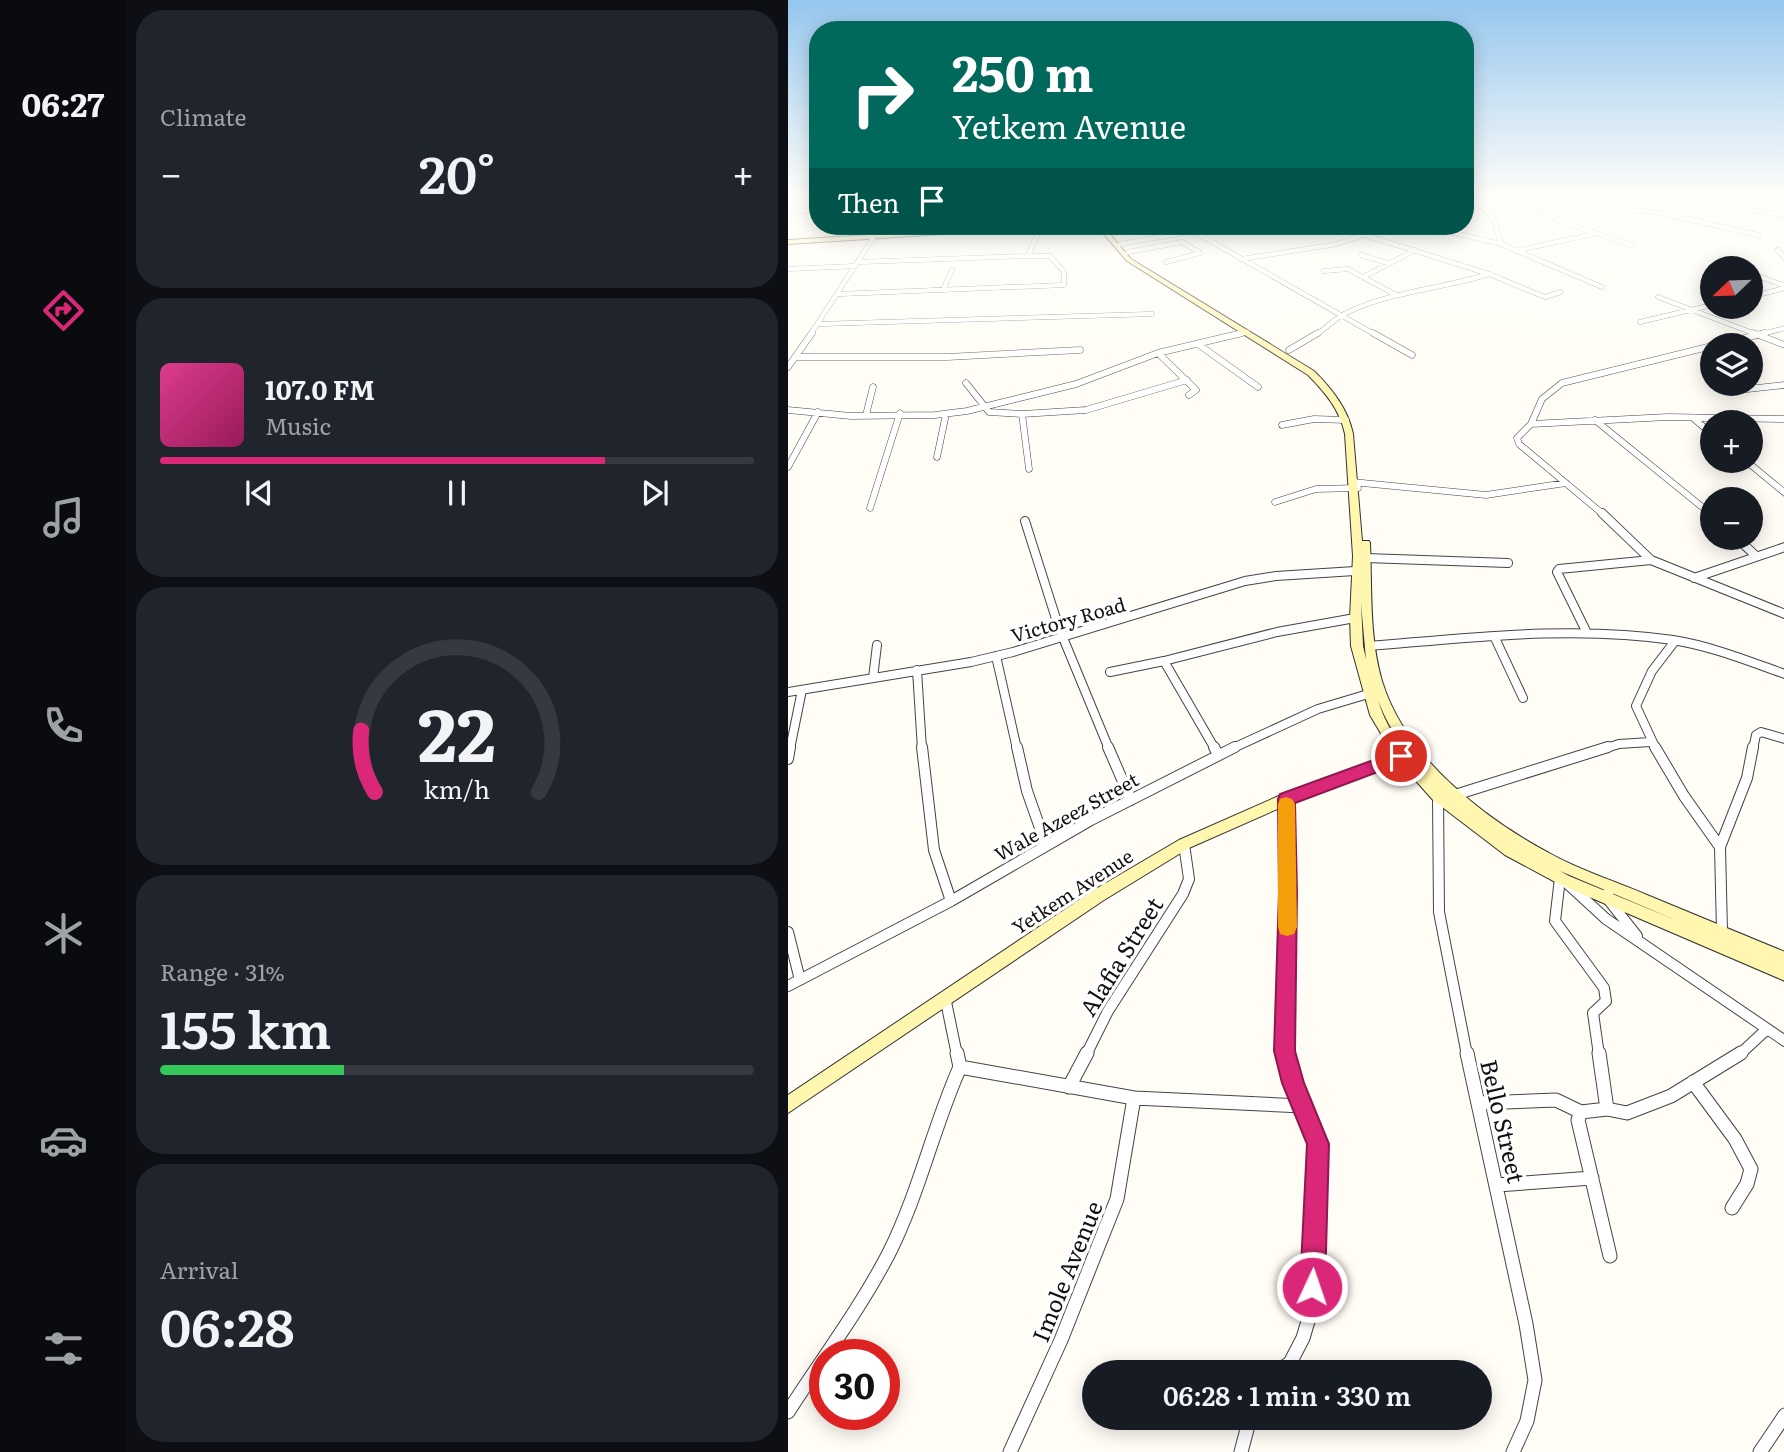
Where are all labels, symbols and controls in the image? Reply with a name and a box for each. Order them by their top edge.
text: 250 m [952,34,1094,107]
icon: right [837,49,928,140]
text: 06:27 [22,79,104,127]
text: Climate [160,99,246,133]
text: Yetkem Avenue [952,101,1186,149]
text: 20° [419,133,495,210]
text: − [160,143,182,200]
text: + [732,143,754,200]
text: Then [837,182,899,221]
icon: arrive [913,182,951,220]
north arrow [1700,256,1763,318]
map controls [1700,256,1763,550]
icon: directions [39,286,88,335]
button: layers [1700,333,1763,396]
text: 107.0 FM [265,369,375,408]
text: Music [265,408,331,442]
button: + [1700,410,1763,473]
icon: previous [240,474,278,512]
icon: pause [438,474,476,512]
icon: next [636,474,674,512]
button: − [1700,487,1763,550]
icon: music [39,493,88,542]
street label: Victory Road [1007,589,1129,649]
text: 22 [418,676,496,784]
icon: phone [39,701,88,750]
pin [1371,726,1431,786]
icon: arrive [1382,737,1420,775]
street label: Wale Azeez Street [989,765,1143,867]
text: km/h [424,770,490,807]
street label: Yetkem Avenue [1006,841,1138,941]
street label: Alafia Street [1070,889,1170,1022]
icon: climate [39,909,88,958]
text: Range · 31% [160,954,285,988]
text: 155 km [160,988,331,1065]
street label: Bello Street [1473,1056,1535,1187]
icon: car [39,1116,88,1165]
street label: Imole Avenue [1022,1195,1110,1347]
position arrow [1275,1250,1349,1324]
text: Arrival [160,1252,239,1286]
text: 06:28 [160,1286,295,1363]
icon: filters [39,1324,88,1373]
speed limit sign: 30 [809,1339,900,1430]
text: 06:28 · 1 min · 330 m [1163,1375,1411,1414]

